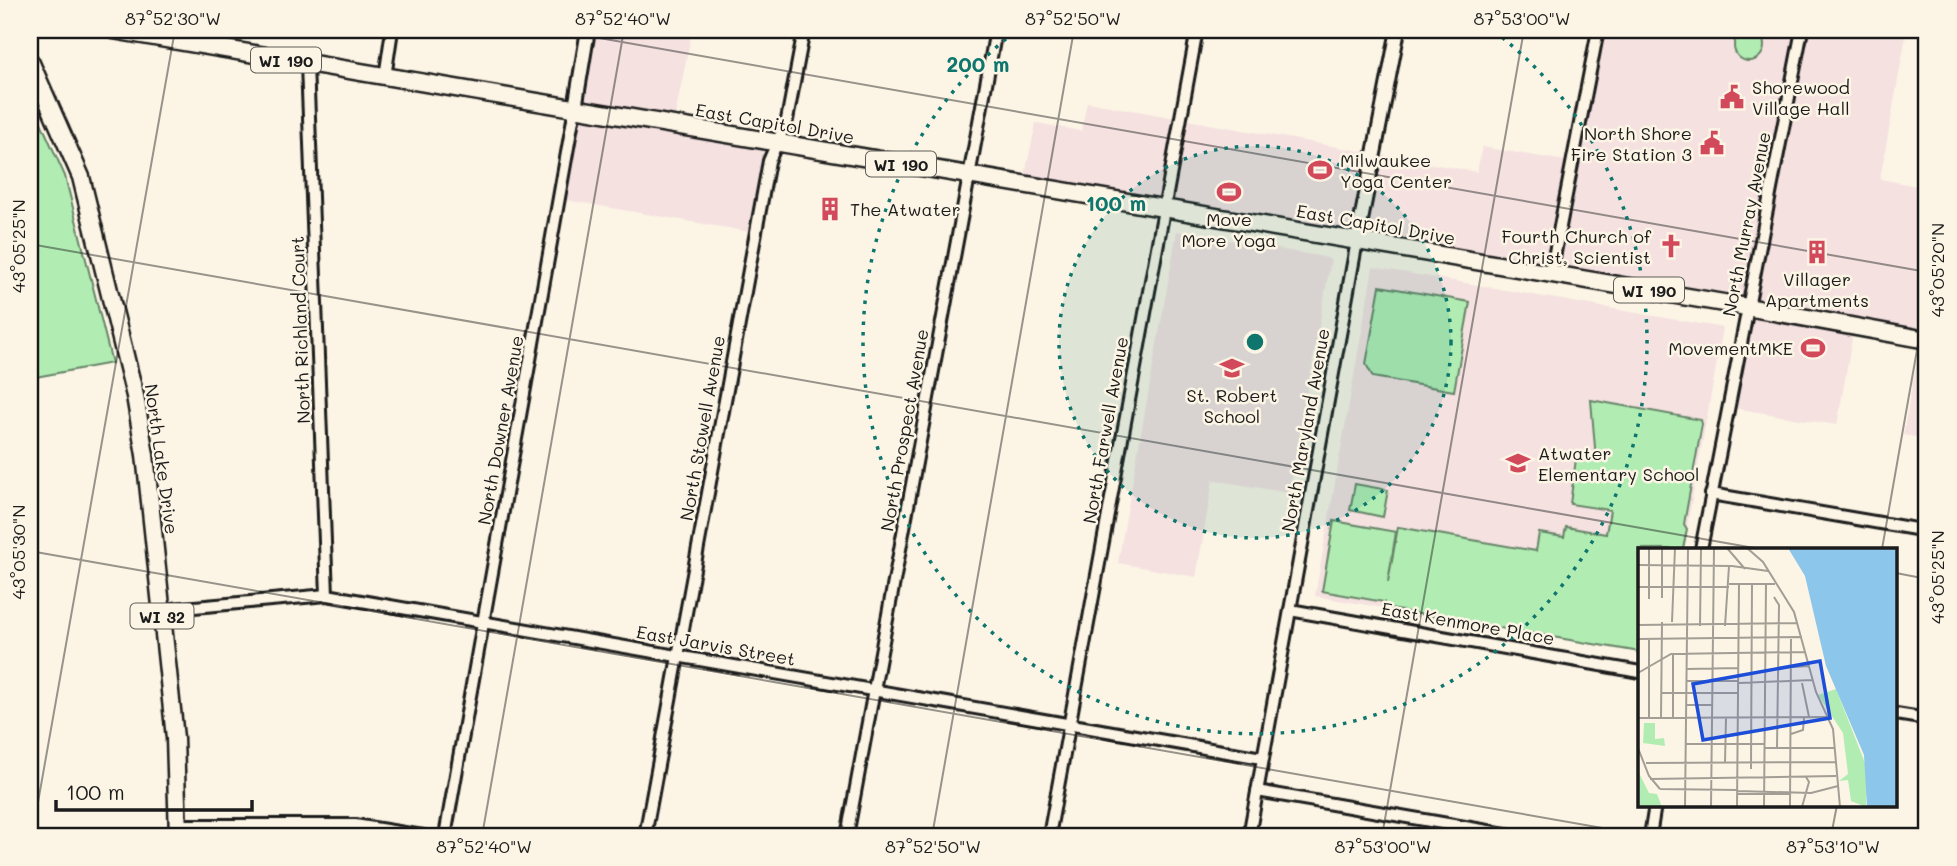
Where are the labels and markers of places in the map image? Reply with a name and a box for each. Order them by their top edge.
place label: Shorewood Village Hall [1752,75,1850,120]
public building icon: Shorewood Village Hall [1718,83,1746,111]
place label: North Shore Fire Station 3 [1571,121,1692,166]
public building icon: North Shore Fire Station 3 [1698,129,1726,157]
place label: Milwaukee Yoga Center [1340,148,1452,193]
sports icon: Milwaukee Yoga Center [1306,156,1334,184]
sports icon: Move More Yoga [1215,178,1243,206]
building icon: The Atwater [816,195,844,223]
place label: The Atwater [850,197,961,221]
place label: Move More Yoga [1181,207,1277,252]
place label: Fourth Church of Christ, Scientist [1501,224,1652,269]
church icon: Fourth Church of Christ, Scientist [1657,232,1685,260]
building icon: Villager Apartments [1803,238,1831,266]
place label: Villager Apartments [1765,267,1869,312]
centre of rings [1243,330,1267,354]
sports icon: MovementMKE [1799,334,1827,362]
place label: MovementMKE [1668,336,1793,360]
school or university icon: St. Robert School [1218,354,1246,382]
place label: St. Robert School [1187,383,1277,428]
place label: Atwater Elementary School [1538,441,1700,486]
school or university icon: Atwater Elementary School [1504,449,1532,477]

